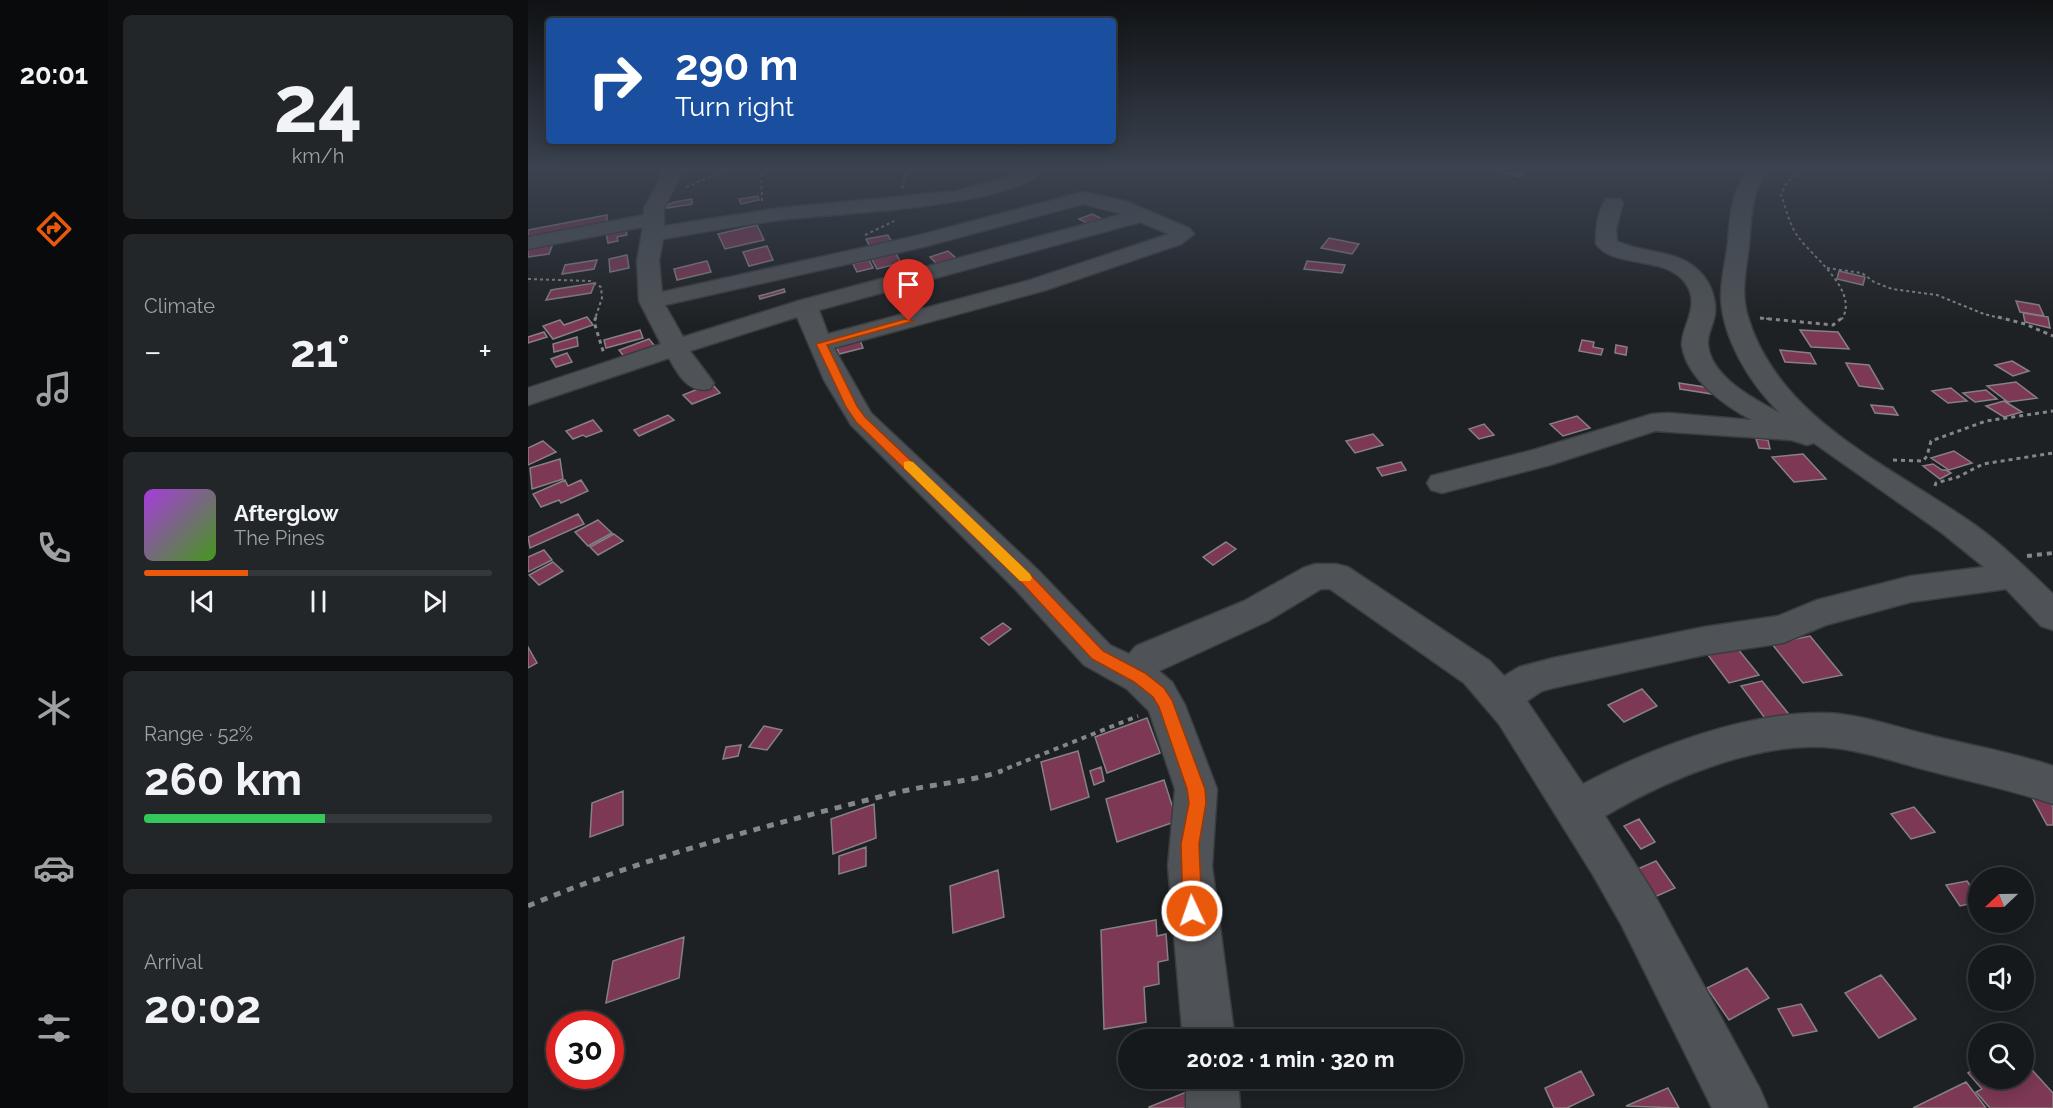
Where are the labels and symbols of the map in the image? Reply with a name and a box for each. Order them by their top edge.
pin [883,259,934,321]
north arrow [1968,867,2034,933]
position arrow [1160,879,1224,943]
speed limit sign: 30 [546,1011,624,1089]

